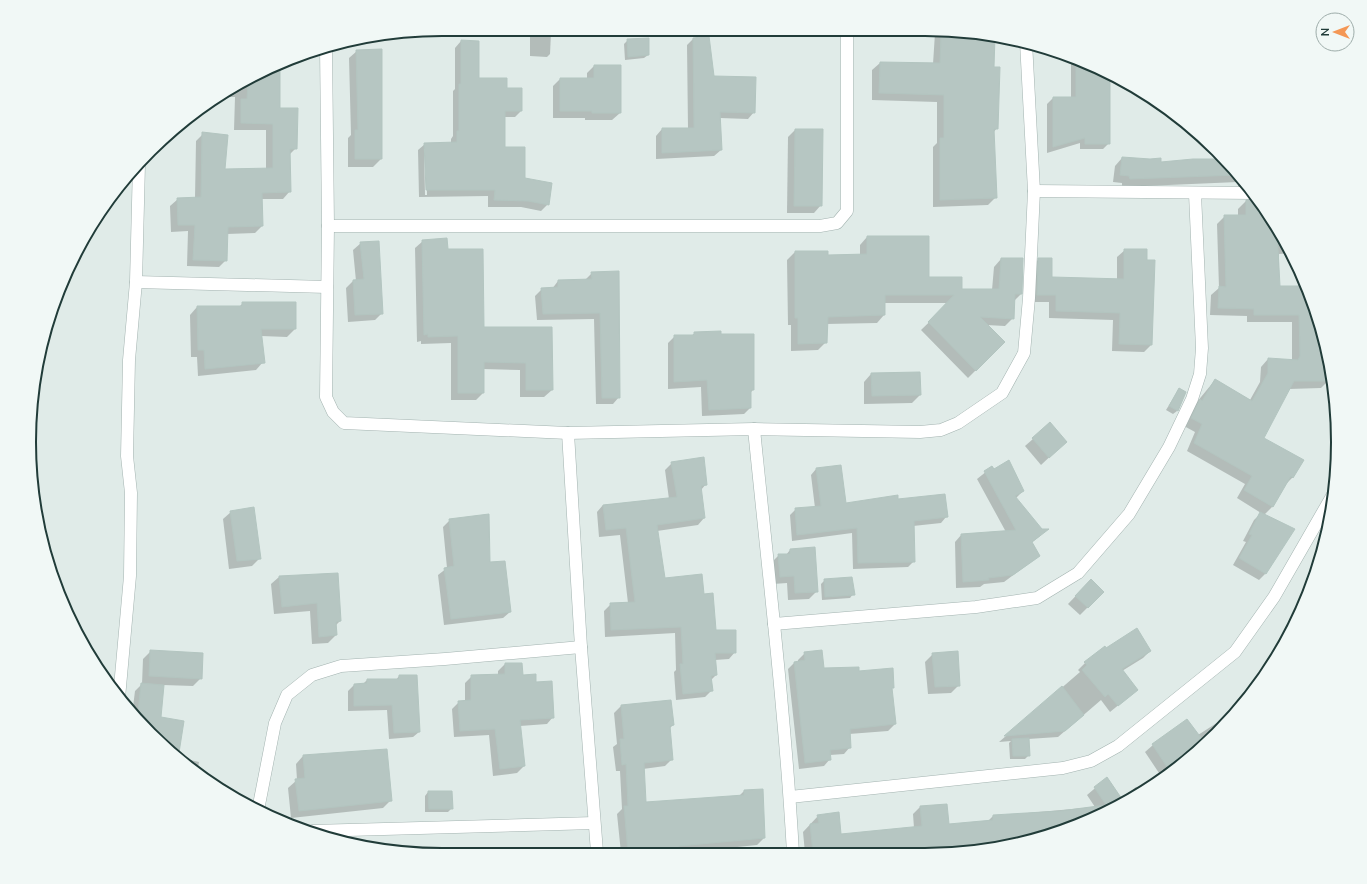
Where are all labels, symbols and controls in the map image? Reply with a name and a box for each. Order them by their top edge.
north arrow [1315,12,1355,52]
text: N [1318,28,1332,36]

